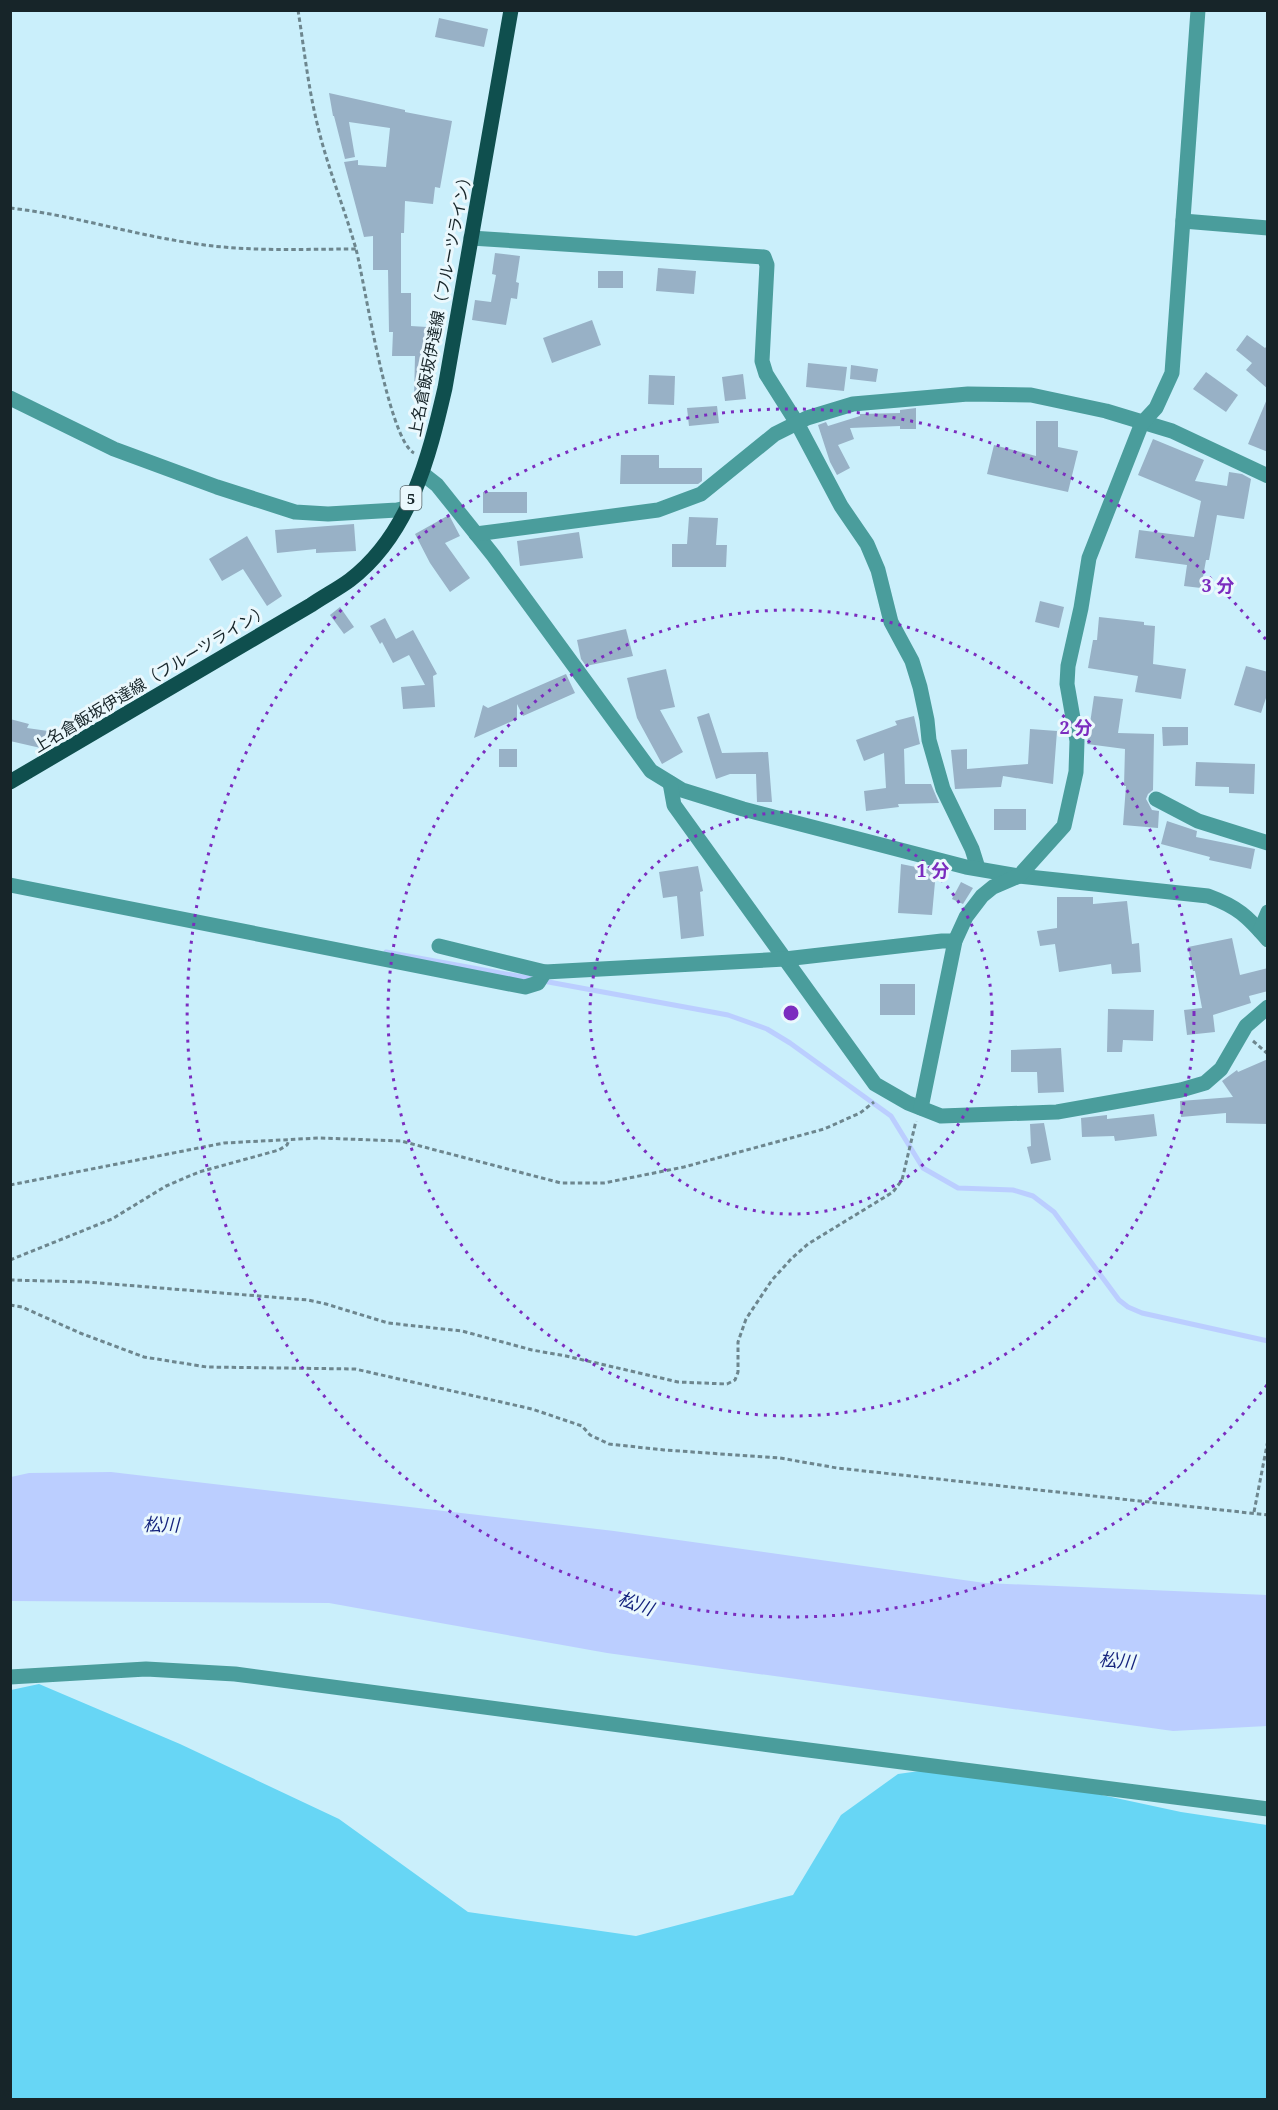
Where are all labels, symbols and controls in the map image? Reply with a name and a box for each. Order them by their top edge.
street label: 上名倉飯坂伊達線（フルーツライン） [403,168,477,438]
road number: 5 [400,486,422,510]
text: 3 分 [1202,573,1234,597]
street label: 上名倉飯坂伊達線（フルーツライン） [29,599,273,757]
text: 2 分 [1060,715,1092,739]
text: 1 分 [917,858,949,882]
centre of rings [781,1003,801,1023]
water label: 松川 [143,1512,181,1536]
water label: 松川 [615,1586,659,1621]
water label: 松川 [1098,1646,1138,1674]

